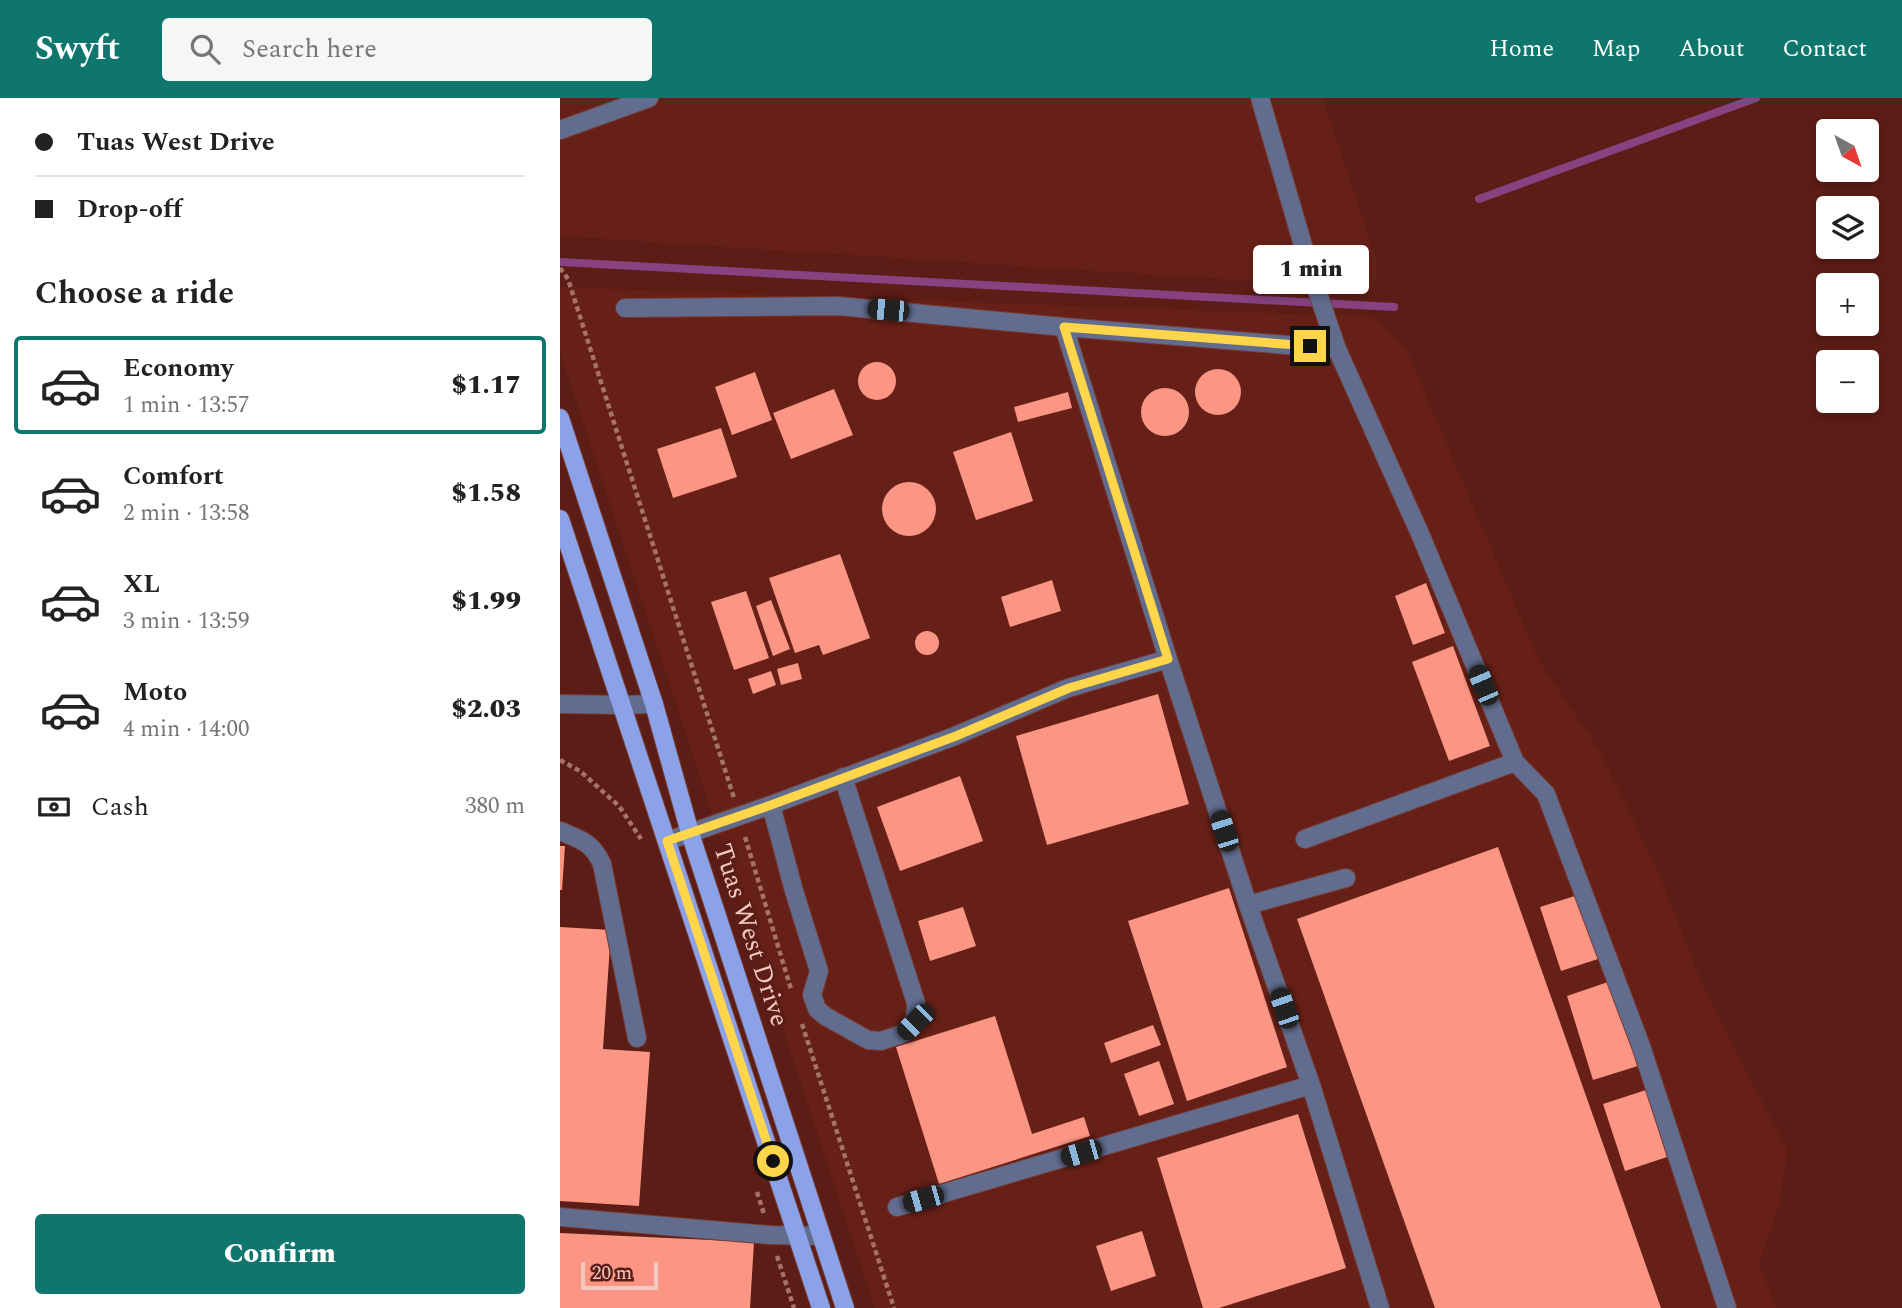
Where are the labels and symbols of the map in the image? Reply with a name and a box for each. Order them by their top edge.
north arrow [1816,119,1880,182]
callout: 1 min [1252,244,1368,294]
car [867,298,910,322]
route end [1294,330,1326,362]
car [1466,662,1501,708]
car [1208,808,1241,854]
street label: Tuas West Drive [703,838,799,1032]
car [1268,985,1301,1031]
car [893,1000,938,1044]
car [1058,1137,1105,1169]
route start [757,1145,789,1177]
car [900,1183,947,1215]
scale bar [581,1259,658,1291]

